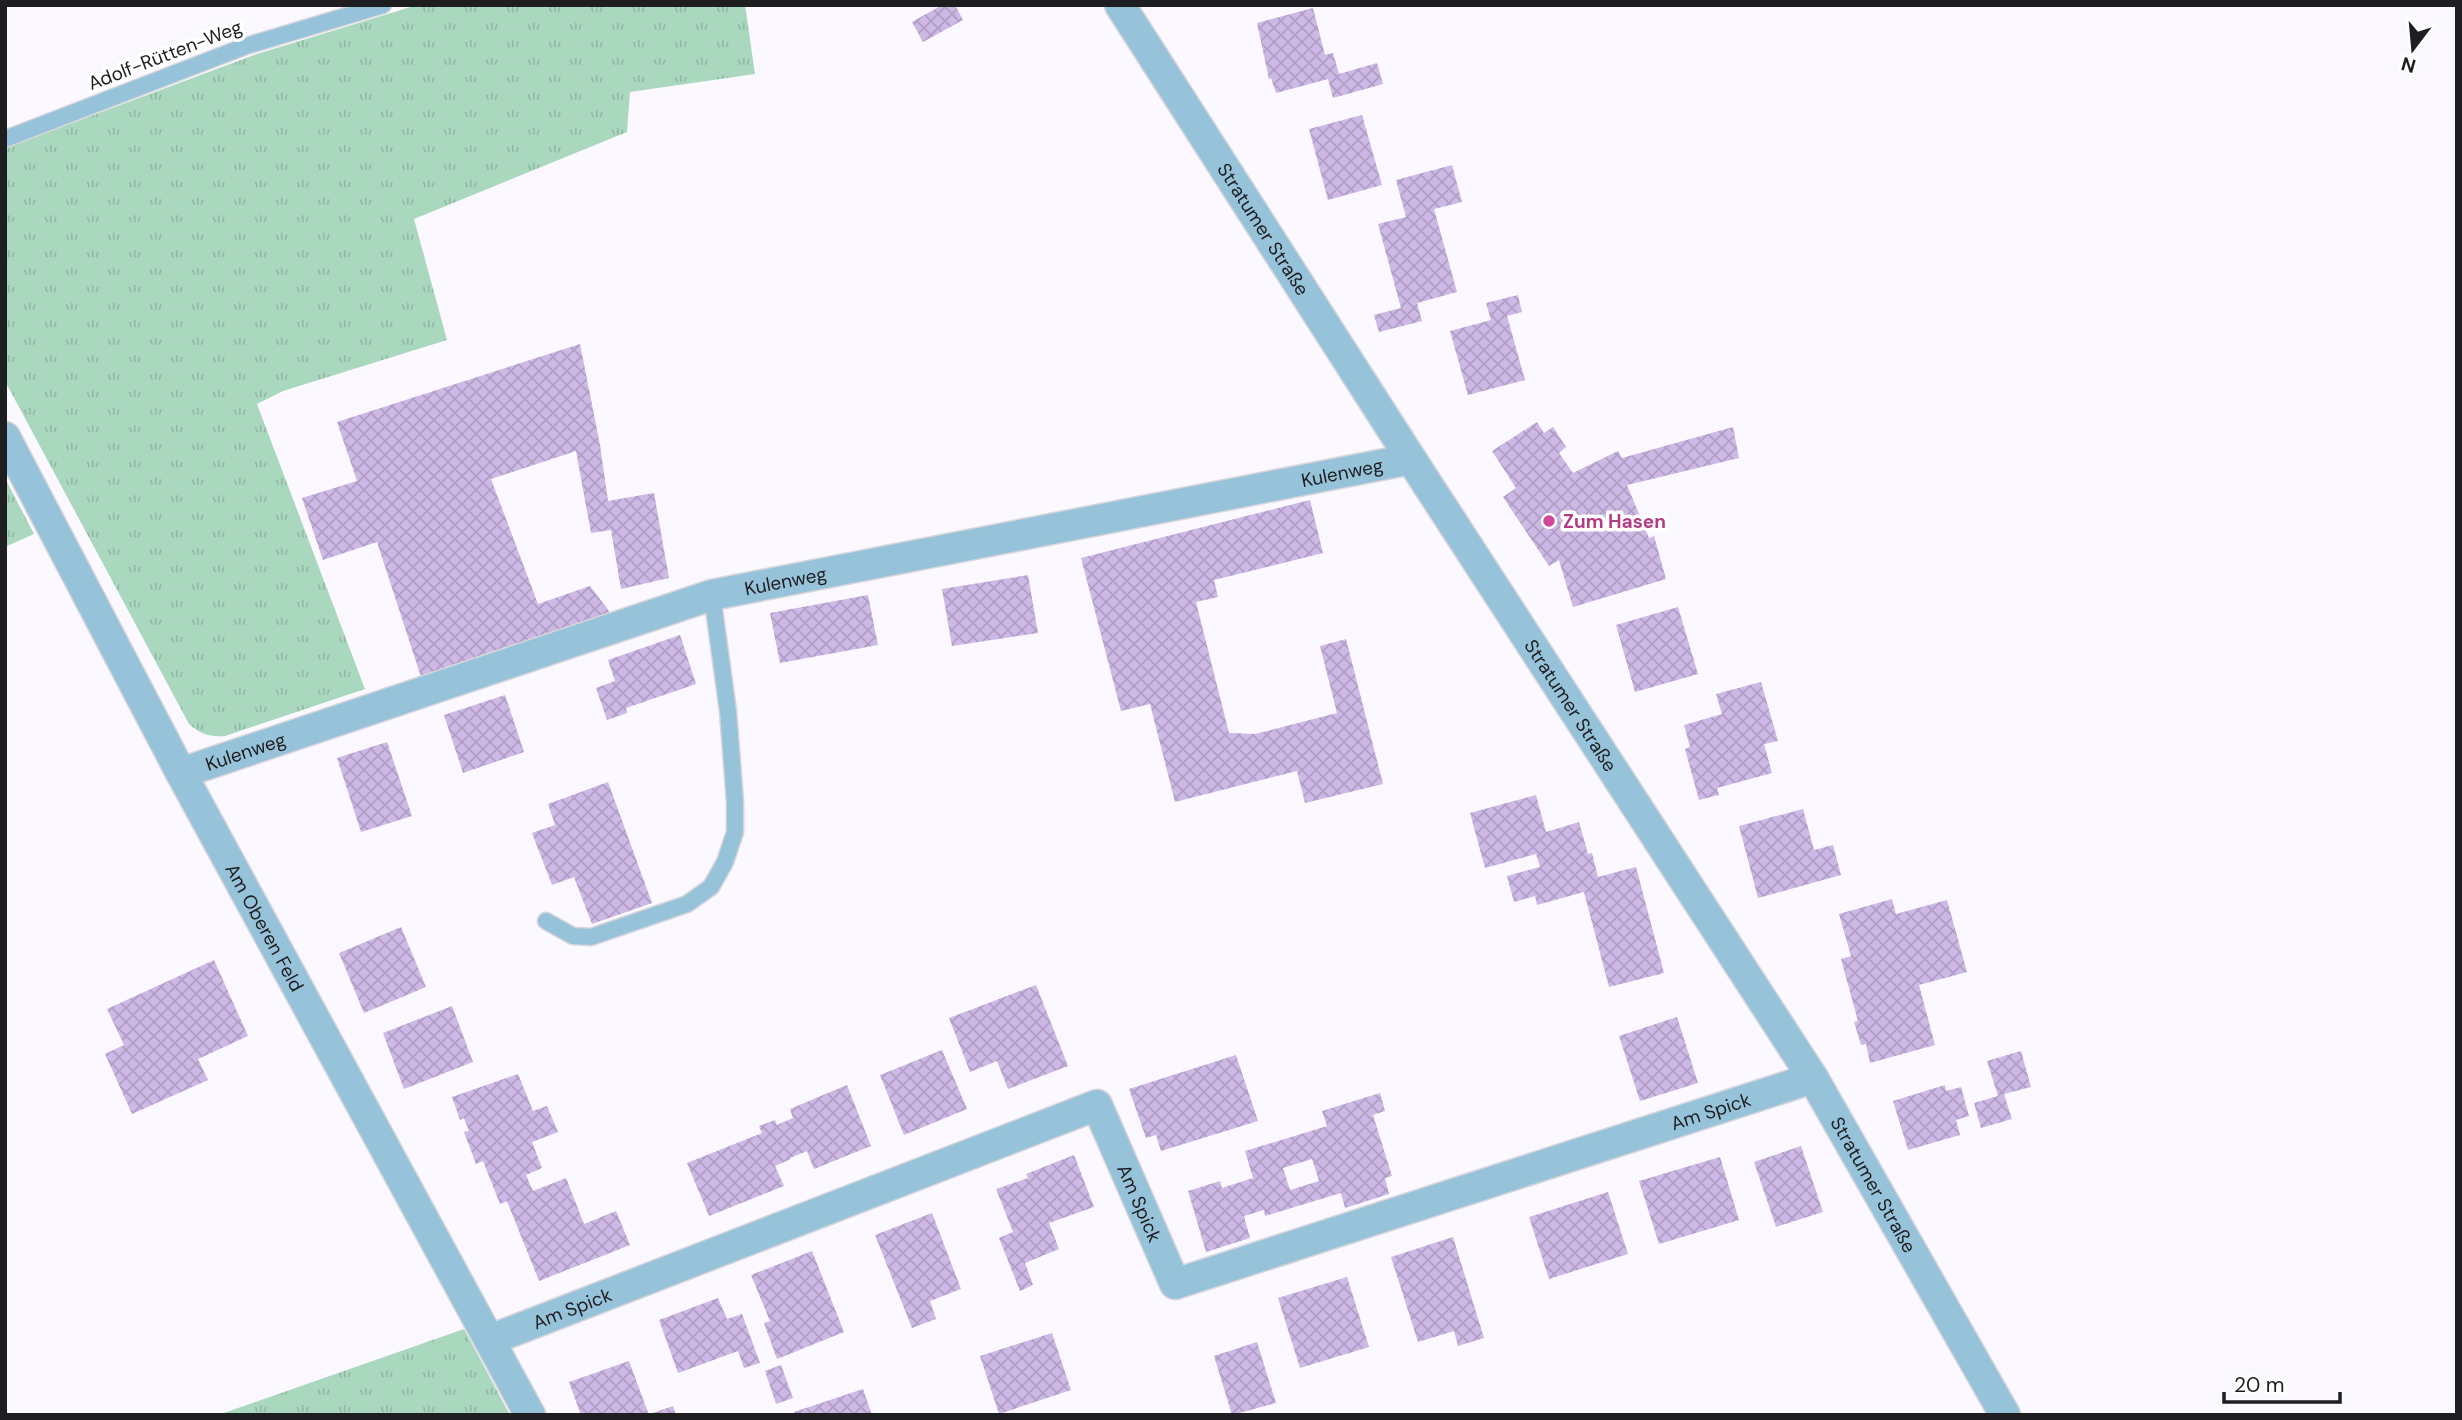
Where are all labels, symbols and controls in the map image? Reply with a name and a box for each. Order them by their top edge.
street label: Adolf-Rütten-Weg [84,14,246,96]
north arrow [2378,14,2448,84]
text: N [2398,51,2419,79]
street label: Stratumer Straße [1212,158,1315,300]
street label: Kulenweg [1299,452,1386,493]
place label: Zum Hasen [1563,509,1666,534]
marker: Zum Hasen [1541,513,1557,529]
street label: Kulenweg [742,560,829,601]
street label: Stratumer Straße [1519,635,1623,776]
street label: Kulenweg [202,726,289,776]
street label: Am Oberen Feld [220,859,310,996]
street label: Am Spick [1667,1086,1754,1136]
street label: Stratumer Straße [1825,1112,1922,1257]
street label: Am Spick [1112,1160,1168,1246]
street label: Am Spick [529,1282,615,1335]
scale bar [2224,1360,2340,1404]
text: 20 m [2234,1371,2285,1399]

